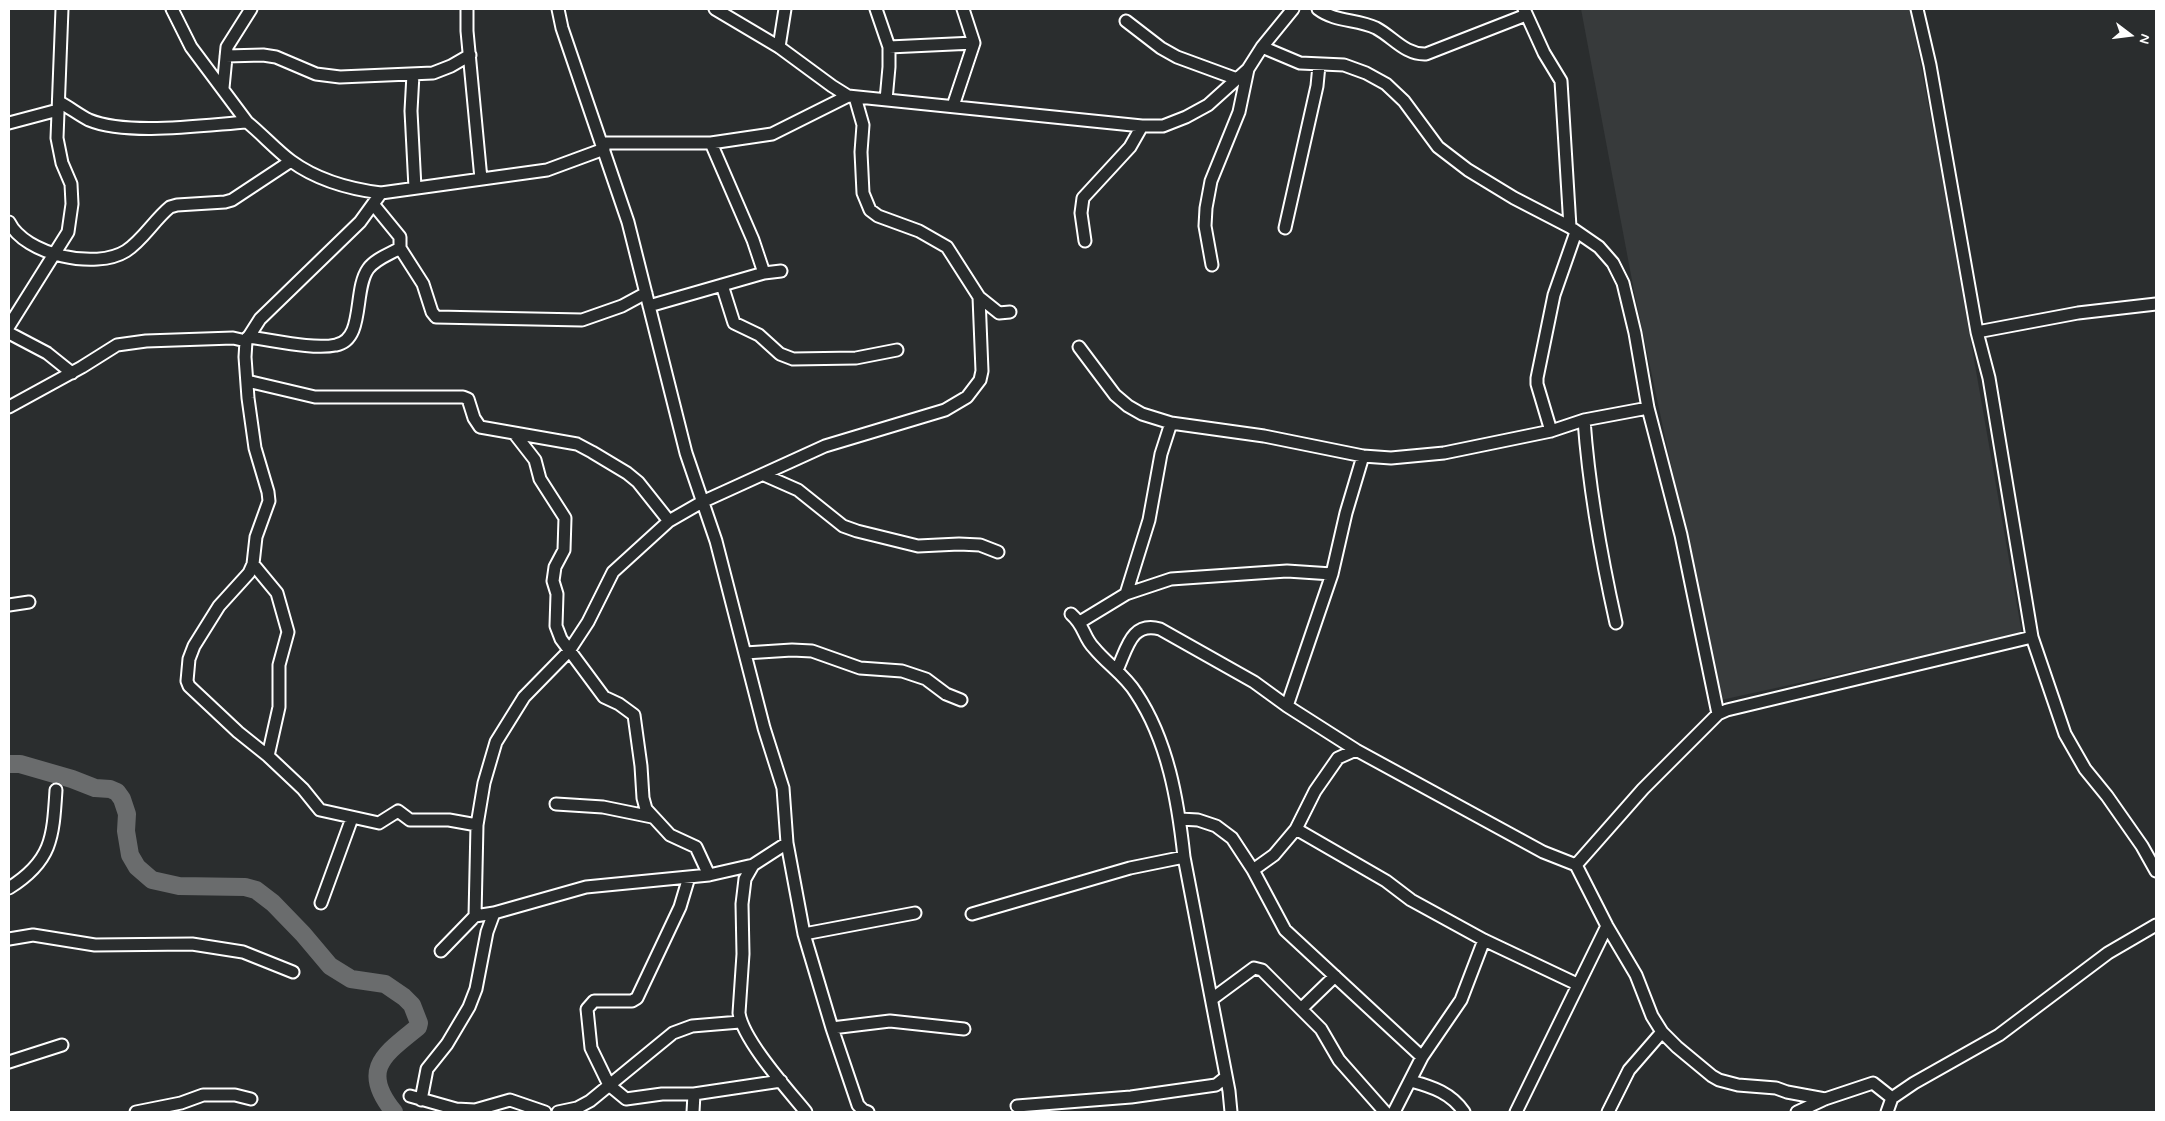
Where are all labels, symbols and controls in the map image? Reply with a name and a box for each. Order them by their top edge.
north arrow [2105,10,2155,60]
text: N [2135,32,2154,46]

